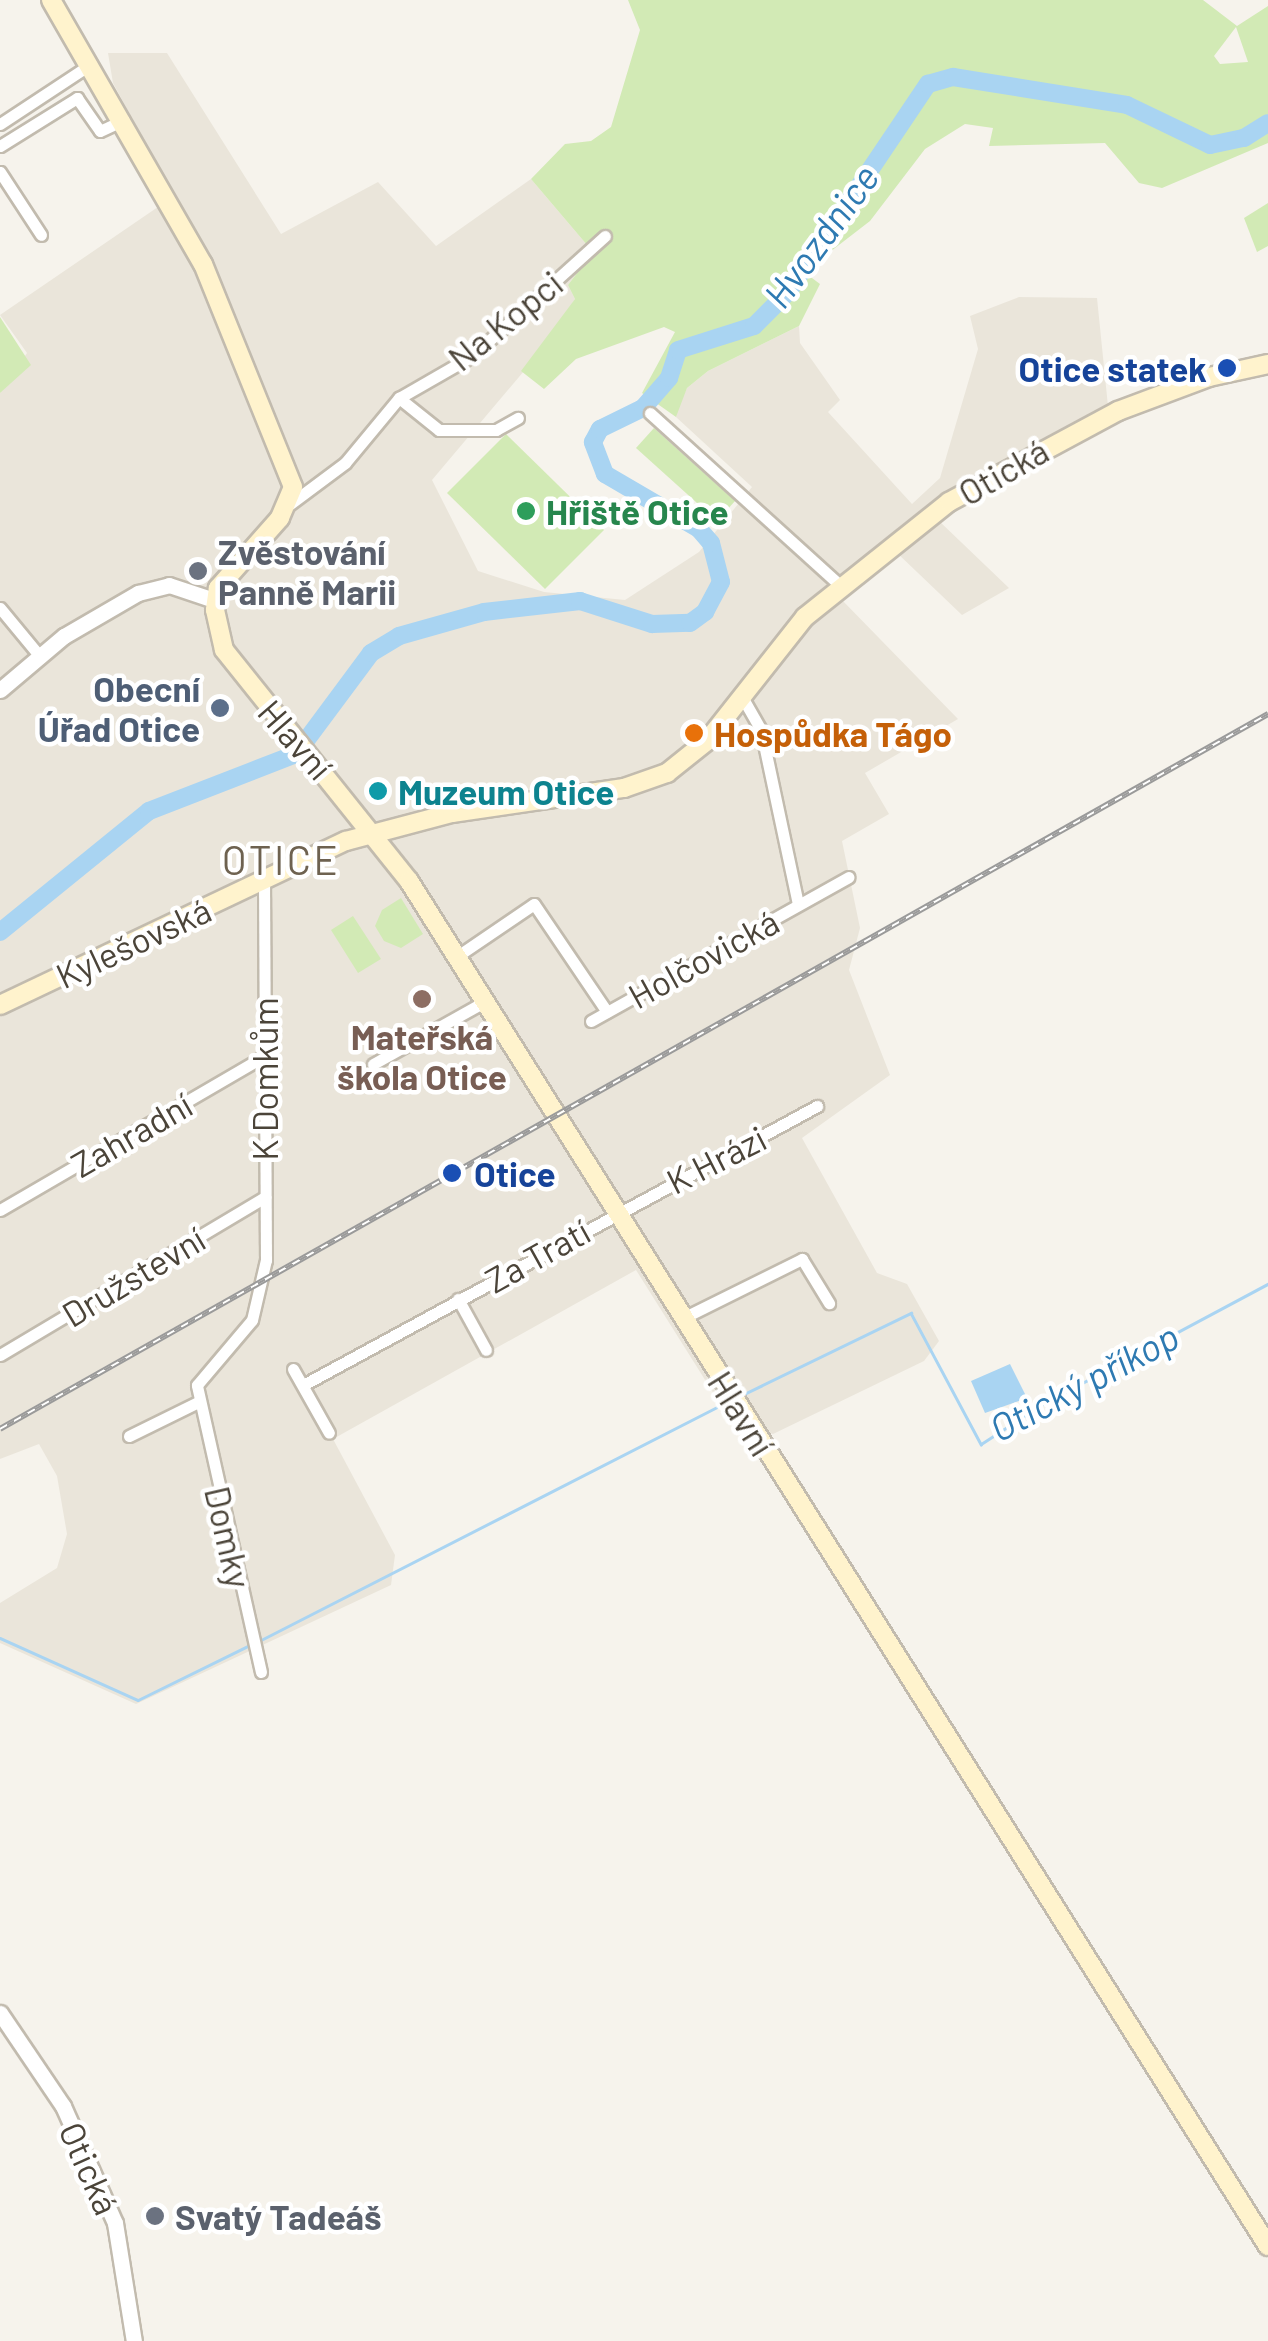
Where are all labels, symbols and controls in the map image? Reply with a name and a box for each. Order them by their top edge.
water label: Hvozdnice [754,156,888,316]
street label: Na Kopci [439,261,571,379]
place label: Otice statek [1019,347,1207,389]
marker: Otice statek [1216,357,1238,379]
street label: Otická [951,429,1055,513]
place label: Hřiště Otice [546,490,729,532]
marker: Hřiště Otice [515,500,537,522]
place label: Zvěstování Panně Marii [218,530,396,612]
marker: Zvěstování Panně Marii [187,560,209,582]
place label: Obecní Úřad Otice [38,667,200,749]
street label: Hlavní [250,691,342,787]
marker: Obecní Úřad Otice [209,697,231,719]
place label: Hospůdka Tágo [714,712,952,754]
marker: Hospůdka Tágo [683,722,705,744]
place label: Muzeum Otice [398,770,614,812]
marker: Muzeum Otice [367,780,389,802]
district label: OTICE [222,835,340,883]
street label: Kylešovská [49,888,217,996]
street label: Holčovická [621,900,785,1016]
marker: Mateřská škola Otice [411,988,433,1010]
street label: K Domkům [243,997,285,1161]
place label: Mateřská škola Otice [337,1015,507,1097]
street label: Zahradní [63,1083,199,1185]
street label: K Hrázi [659,1116,773,1202]
place label: Otice [474,1152,556,1194]
marker: Otice [439,1160,465,1186]
street label: Za Tratí [478,1209,596,1301]
street label: Družstevní [54,1217,212,1335]
water label: Otický příkop [982,1313,1186,1451]
street label: Hlavní [700,1363,784,1463]
street label: Domky [197,1482,261,1592]
street label: Otická [51,2115,129,2221]
place label: Svatý Tadeáš [175,2195,382,2237]
marker: Svatý Tadeáš [144,2205,166,2227]

